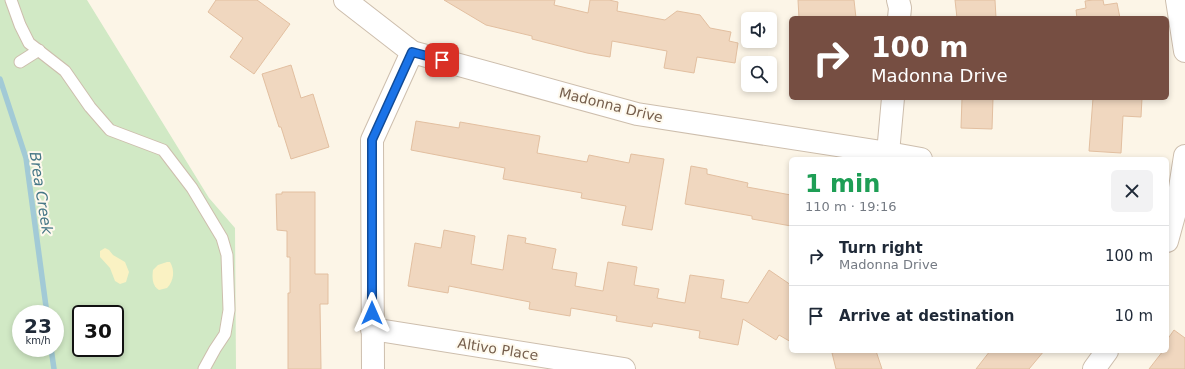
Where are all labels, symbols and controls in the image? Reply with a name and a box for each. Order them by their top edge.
map controls [741,12,777,92]
button: sound [741,12,777,48]
text: 100 m [871,31,968,64]
icon: right [805,32,857,84]
pin [425,43,459,77]
icon: arrive [431,49,453,71]
button: search [741,56,777,92]
text: Madonna Drive [871,65,1008,86]
street label: Madonna Drive [558,84,664,126]
water label: Brea Creek [26,150,57,237]
text: 1 min [805,170,880,198]
button: close [1111,170,1153,212]
text: 110 m · 19:16 [805,199,896,214]
text: Turn right [839,239,923,257]
icon: right [805,245,827,267]
text: 100 m [1105,247,1153,265]
text: Madonna Drive [839,257,938,272]
position arrow [351,292,393,334]
speed limit sign: 30 [72,305,124,357]
icon: arrive [805,305,827,327]
text: Arrive at destination [839,307,1014,325]
text: 10 m [1115,307,1153,325]
text: 23 [24,314,52,338]
text: km/h [25,335,51,346]
street label: Altivo Place [457,335,539,363]

